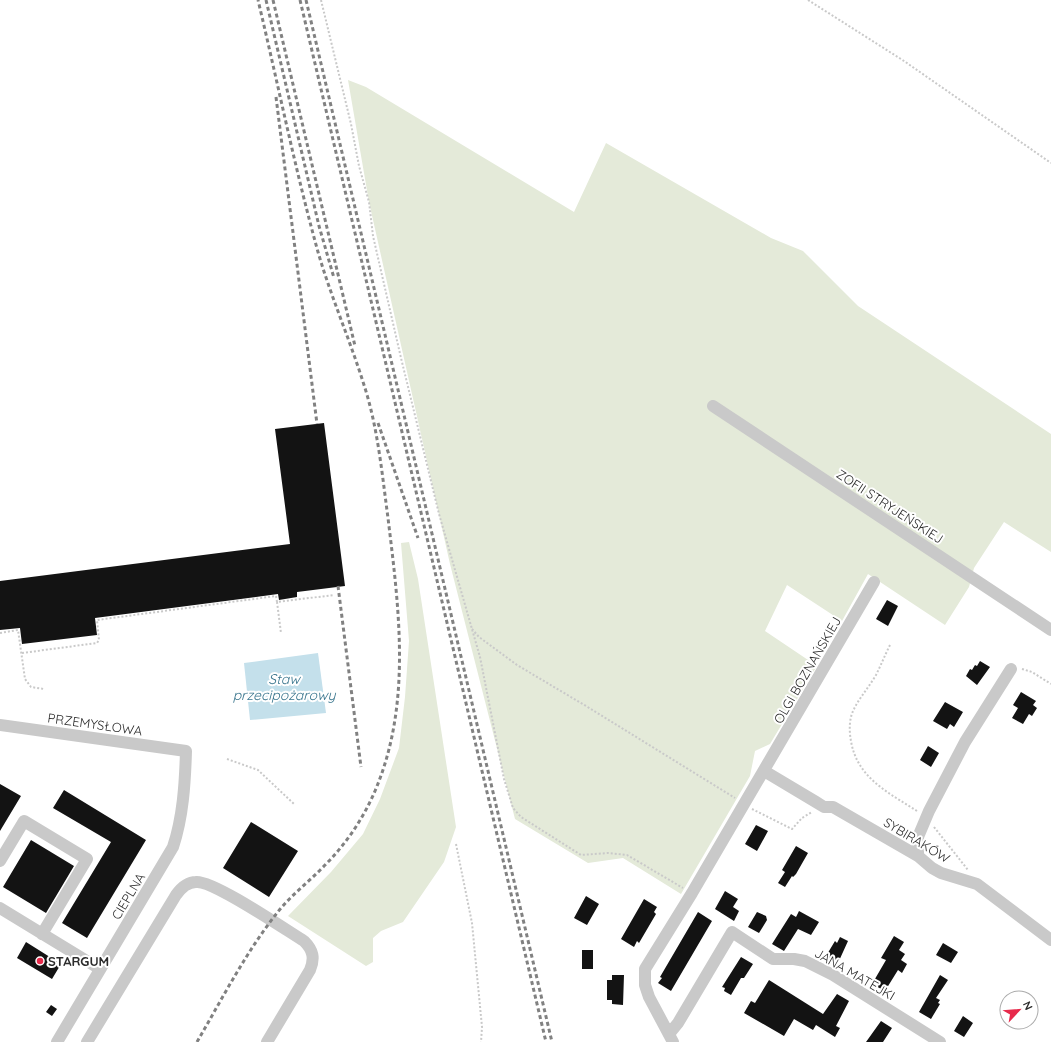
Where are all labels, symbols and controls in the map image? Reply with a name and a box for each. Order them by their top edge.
street label: ZOFII STRYJEŃSKIEJ [834,466,946,546]
street label: OLGI BOZNAŃSKIEJ [770,614,844,726]
water label: Staw przecipożarowy [233,670,336,704]
street label: PRZEMYSŁOWA [47,709,144,739]
street label: SYBIRAKÓW [881,814,953,866]
street label: CIEPLNA [108,869,148,922]
street label: JANA MATEJKI [812,945,898,1003]
place label: STARGUM [48,953,109,969]
marker: STARGUM [35,956,45,966]
north arrow [999,990,1039,1030]
text: N [1020,999,1036,1012]

